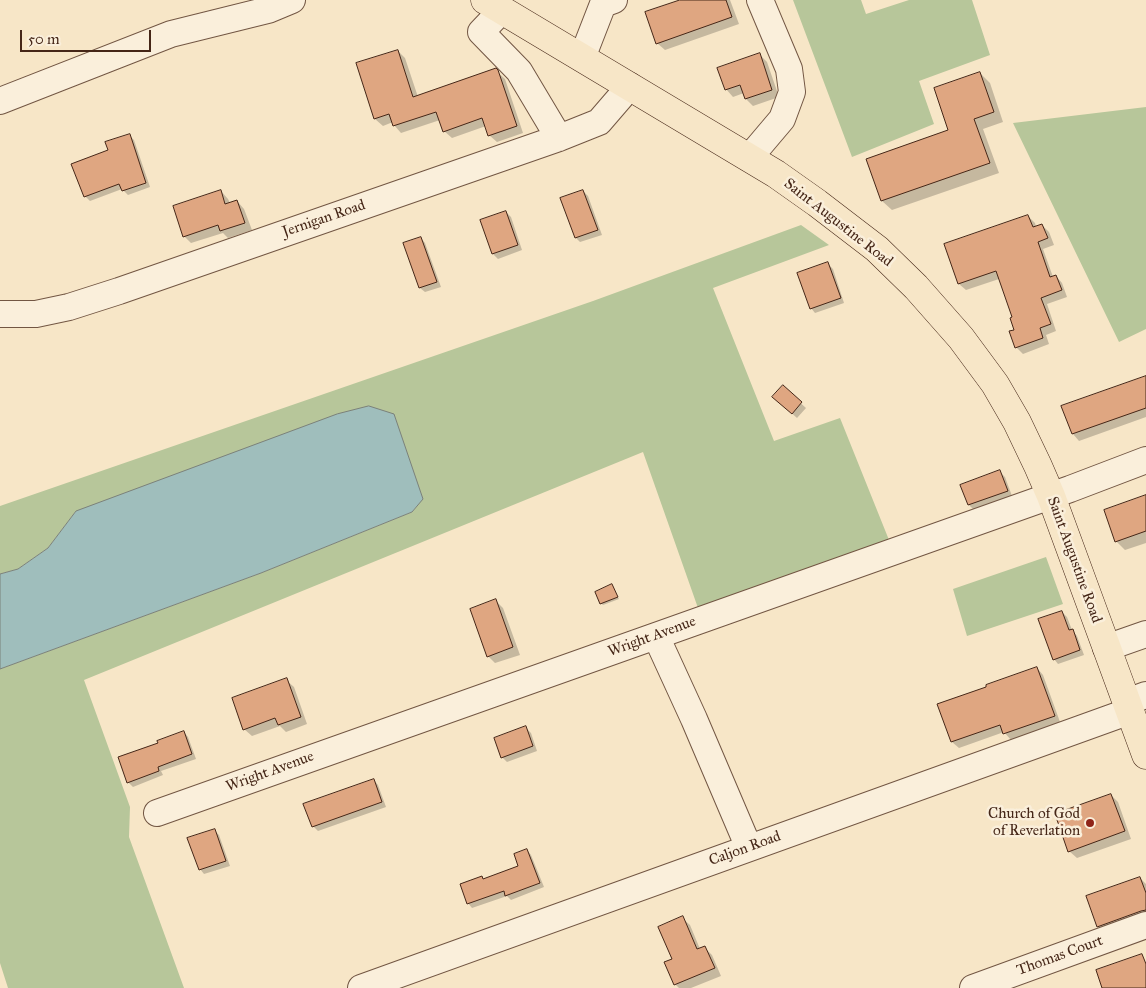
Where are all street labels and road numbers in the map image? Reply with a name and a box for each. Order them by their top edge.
street label: Saint Augustine Road [780,175,896,271]
street label: Jernigan Road [280,196,368,242]
street label: Saint Augustine Road [1043,494,1105,626]
street label: Wright Avenue [606,613,698,661]
street label: Wright Avenue [224,748,316,796]
street label: Caljon Road [707,828,783,870]
street label: Thomas Court [1014,932,1106,980]

